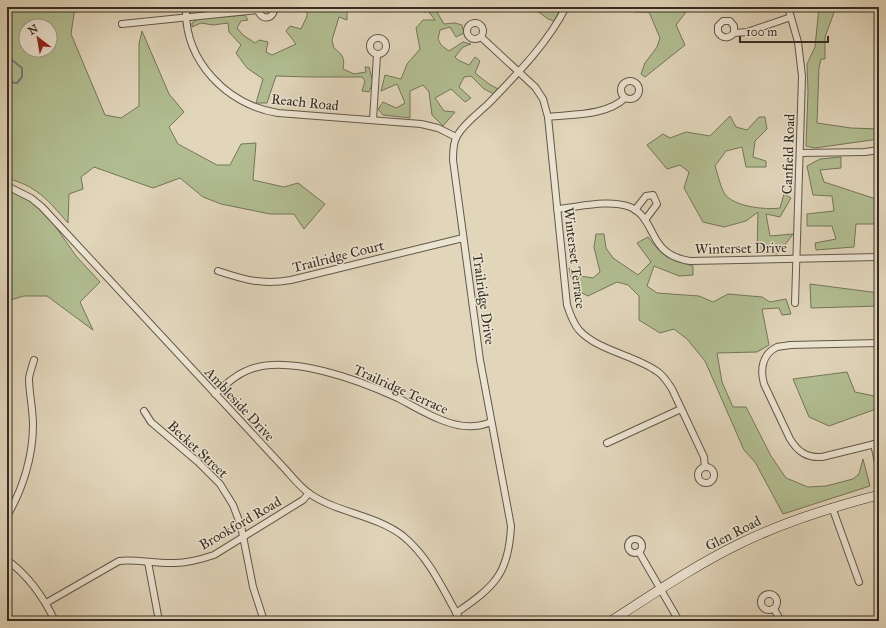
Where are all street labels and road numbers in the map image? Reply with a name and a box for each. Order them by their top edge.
street label: Reach Road [270,90,340,115]
street label: Canfield Road [779,113,798,195]
street label: Winterset Terrace [560,206,589,310]
street label: Trailridge Court [291,237,386,276]
street label: Winterset Drive [695,239,787,258]
street label: Trailridge Drive [469,252,498,346]
street label: Trailridge Terrace [351,361,451,418]
street label: Ambleside Drive [200,363,278,445]
street label: Becket Street [164,417,231,482]
street label: Brookford Road [196,493,284,554]
street label: Glen Road [703,512,764,555]

